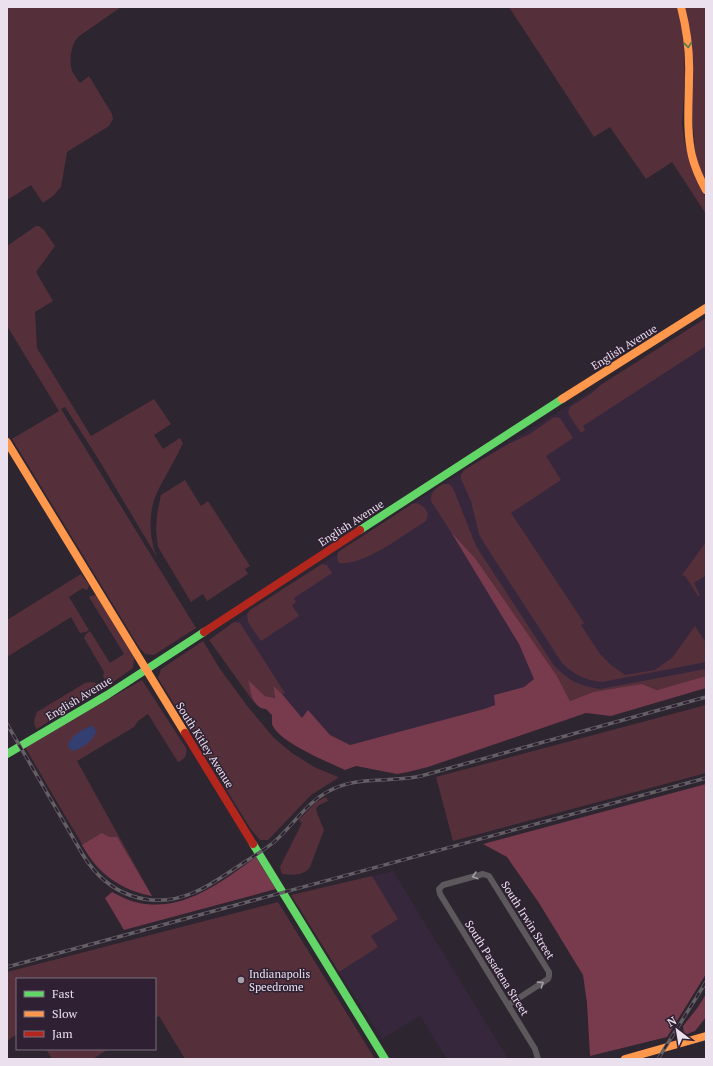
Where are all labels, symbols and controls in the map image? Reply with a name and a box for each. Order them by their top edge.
one-way arrow [684,42,693,48]
street label: English Avenue [588,321,660,373]
street label: English Avenue [316,496,387,549]
street label: English Avenue [43,672,115,723]
street label: South Kitley Avenue [173,699,237,791]
one-way arrow [472,871,479,880]
street label: South Irwin Street [498,878,558,962]
street label: South Pasadena Street [462,918,532,1018]
place label: Indianapolis Speedrome [249,967,310,994]
marker: Indianapolis Speedrome [236,975,246,985]
legend [16,978,156,1050]
one-way arrow [536,981,543,988]
text: Fast [52,986,75,1001]
text: Slow [52,1006,78,1021]
north arrow [657,1010,697,1050]
text: N [665,1013,680,1030]
text: Jam [52,1026,73,1041]

